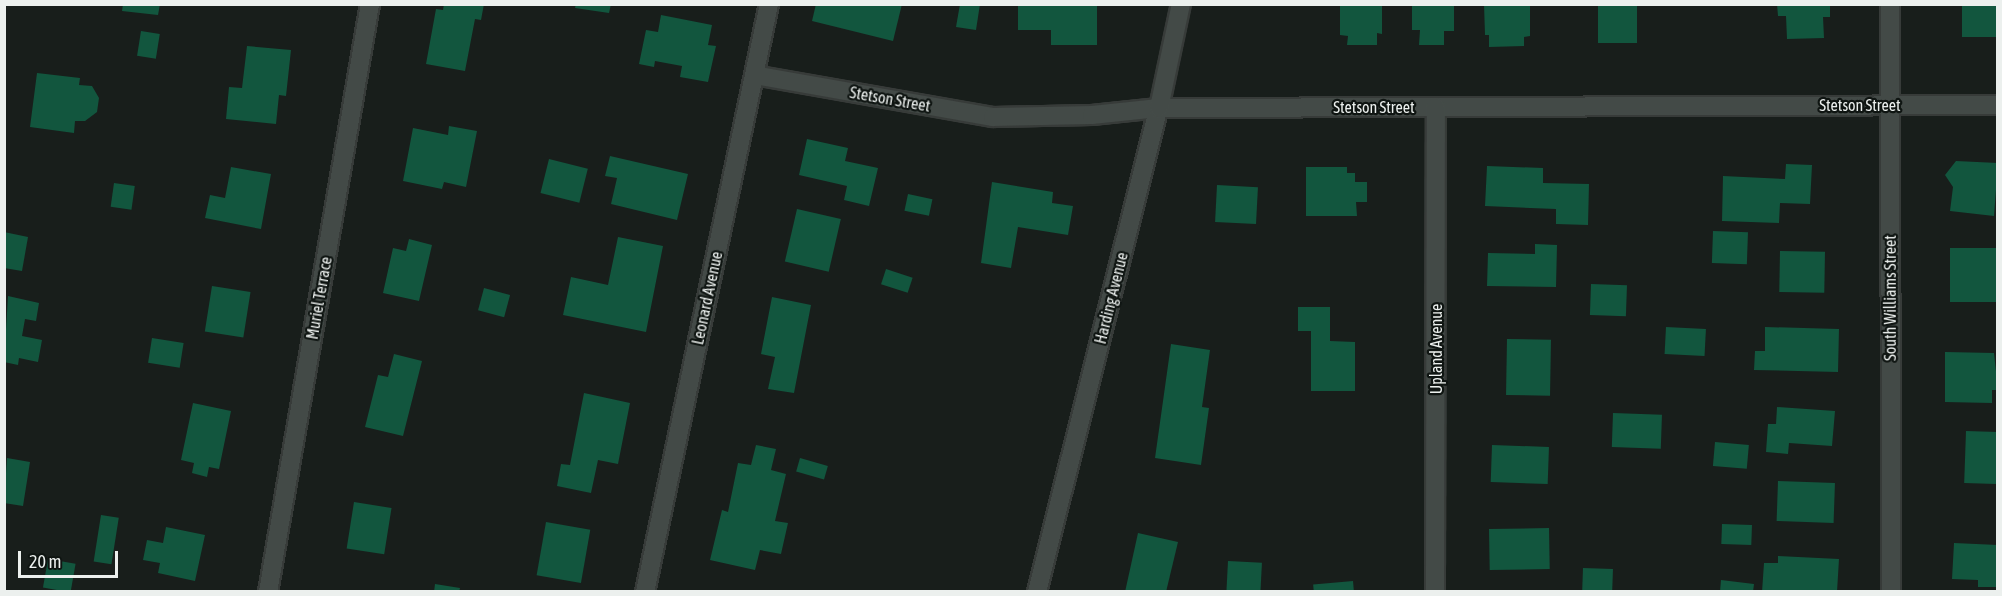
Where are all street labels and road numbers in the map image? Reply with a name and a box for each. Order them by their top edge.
street label: Stetson Street [848,82,932,116]
street label: Stetson Street [1819,95,1901,115]
street label: Stetson Street [1333,97,1415,117]
street label: South Williams Street [1880,235,1900,361]
street label: Leonard Avenue [688,250,726,346]
street label: Harding Avenue [1090,250,1132,346]
street label: Muriel Terrace [302,255,336,341]
street label: Upland Avenue [1426,304,1446,394]

